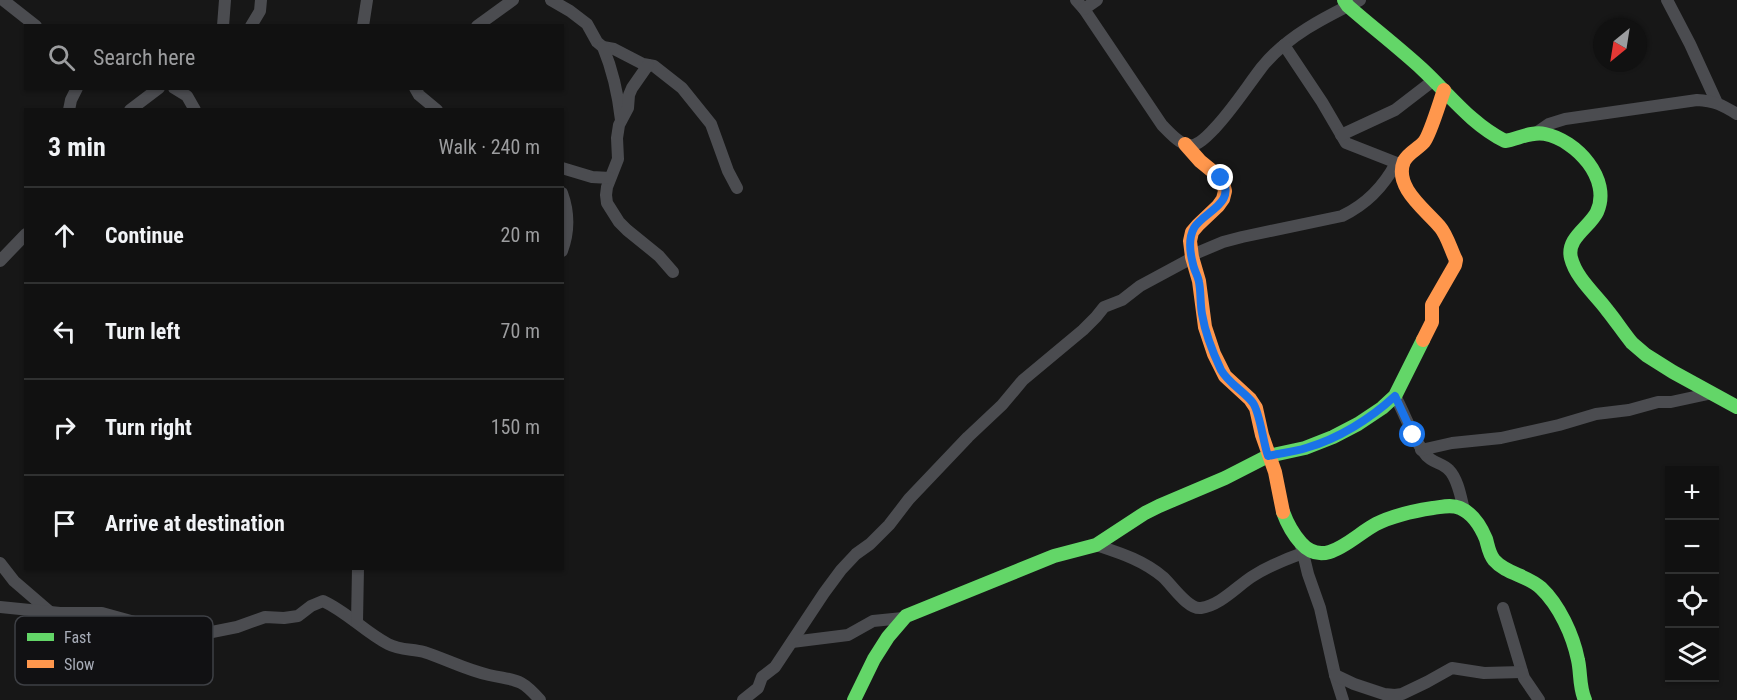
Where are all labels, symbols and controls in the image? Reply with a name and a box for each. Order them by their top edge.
north arrow [1593,18,1647,72]
search box [24,24,564,90]
icon: search [45,41,78,74]
text: Search here [93,45,195,70]
text: 3 min [48,132,106,162]
text: Walk · 240 m [439,135,540,159]
route end [1207,164,1233,190]
icon: ahead [48,219,81,252]
text: Continue [105,223,184,248]
text: 20 m [501,223,540,247]
icon: left [48,315,81,348]
text: Turn left [105,319,180,344]
text: 70 m [501,319,540,343]
icon: right [48,411,81,444]
text: Turn right [105,415,192,440]
text: 150 m [491,415,540,439]
route start [1399,421,1425,447]
map controls [1665,466,1719,682]
button: + [1665,466,1719,520]
icon: arrive [48,507,81,540]
text: Arrive at destination [105,511,285,536]
button: − [1665,520,1719,574]
button: locate [1665,574,1719,628]
legend [15,616,213,685]
text: Fast [64,628,91,647]
button: layers [1665,628,1719,682]
text: Slow [64,655,94,674]

